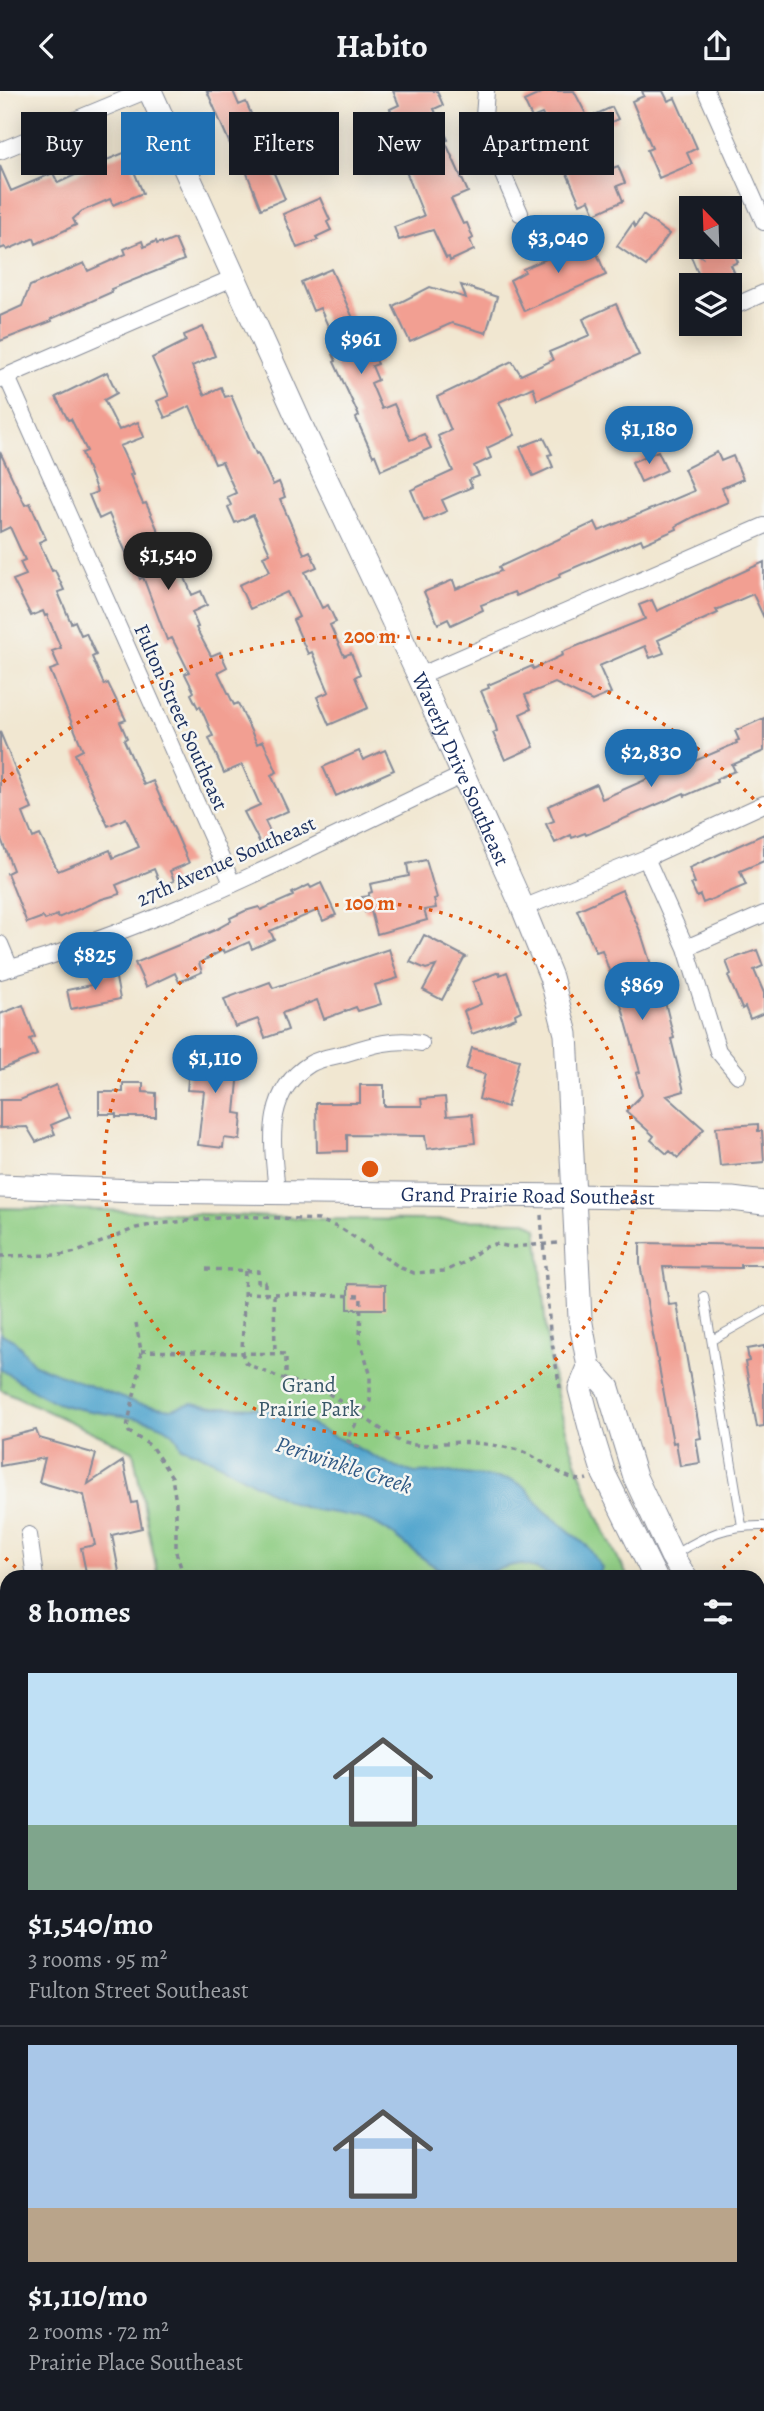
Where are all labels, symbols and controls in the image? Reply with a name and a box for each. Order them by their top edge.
text: Habito [336,24,428,68]
icon: back [28,27,66,65]
icon: share [698,27,736,65]
chip: Buy [21,112,107,175]
chip: Rent [121,112,215,175]
chip: Filters [229,112,339,175]
chip: New [353,112,445,175]
chip: Apartment [459,112,614,175]
north arrow [679,196,742,259]
map controls [679,196,742,336]
pin: $3,040 [501,215,615,275]
text: $3,040 [528,222,588,253]
button: layers [679,273,742,336]
pin: $961 [320,317,402,376]
text: $961 [341,323,381,354]
pin: $1,180 [592,407,706,466]
text: $1,180 [621,413,677,444]
pin: $1,540 [111,533,225,592]
text: $1,540 [139,539,197,570]
street label: Fulton Street Southeast [127,619,235,815]
text: 200 m [344,622,397,650]
street label: Waverly Drive Southeast [405,667,516,870]
pin: $2,830 [594,729,708,789]
text: $2,830 [621,736,681,767]
street label: 27th Avenue Southeast [132,809,320,913]
text: 100 m [345,889,395,917]
pin: $825 [54,933,136,992]
text: $825 [74,939,116,970]
pin: $869 [601,963,683,1022]
text: $869 [620,969,664,1000]
pin: $1,110 [158,1035,272,1095]
text: $1,110 [188,1042,242,1073]
centre of rings [358,1157,382,1181]
street label: Grand Prairie Road Southeast [401,1180,655,1212]
park label: Grand Prairie Park [258,1371,360,1423]
water label: Periwinkle Creek [272,1428,416,1502]
text: 8 homes [28,1592,131,1632]
icon: filters [699,1593,737,1631]
icon: home [320,1719,446,1845]
text: $1,540/mo [28,1904,153,1944]
text: 3 rooms · 95 m² [28,1944,167,1975]
text: Fulton Street Southeast [28,1975,249,2006]
icon: home [320,2091,446,2217]
text: $1,110/mo [28,2276,148,2316]
text: 2 rooms · 72 m² [28,2316,169,2347]
text: Prairie Place Southeast [28,2347,243,2378]

